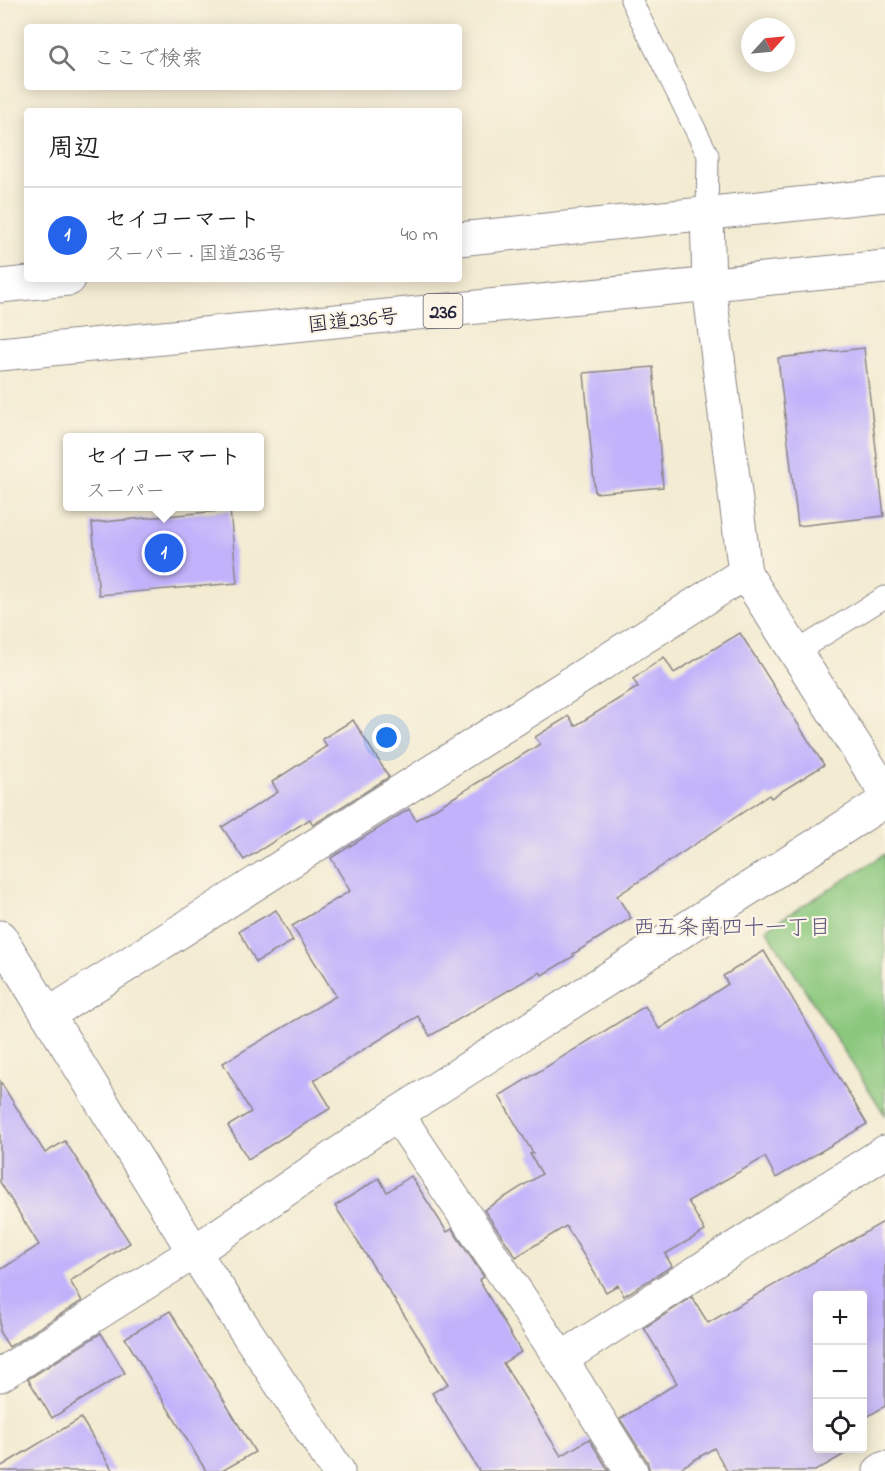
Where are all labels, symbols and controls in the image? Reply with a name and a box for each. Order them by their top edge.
north arrow [741,18,795,72]
search box [24,24,462,90]
icon: search [45,41,78,74]
text: ここで検索 [93,44,203,76]
text: 周辺 [48,131,100,169]
text: セイコーマート [105,205,260,237]
text: 1 [64,221,71,250]
text: 40 m [401,221,438,250]
text: スーパー · 国道236号 [105,241,285,270]
road number: 236 [424,294,462,328]
street label: 国道236号 [306,302,400,342]
popup [63,433,264,511]
text: セイコーマート [86,442,241,474]
text: スーパー [86,478,165,507]
pin: 1 [144,530,184,576]
your location [372,723,401,752]
district label: 西五条南四十一丁目 [633,913,831,945]
map controls [813,1291,867,1453]
button: + [813,1291,867,1345]
button: − [813,1345,867,1399]
button: locate [813,1399,867,1453]

